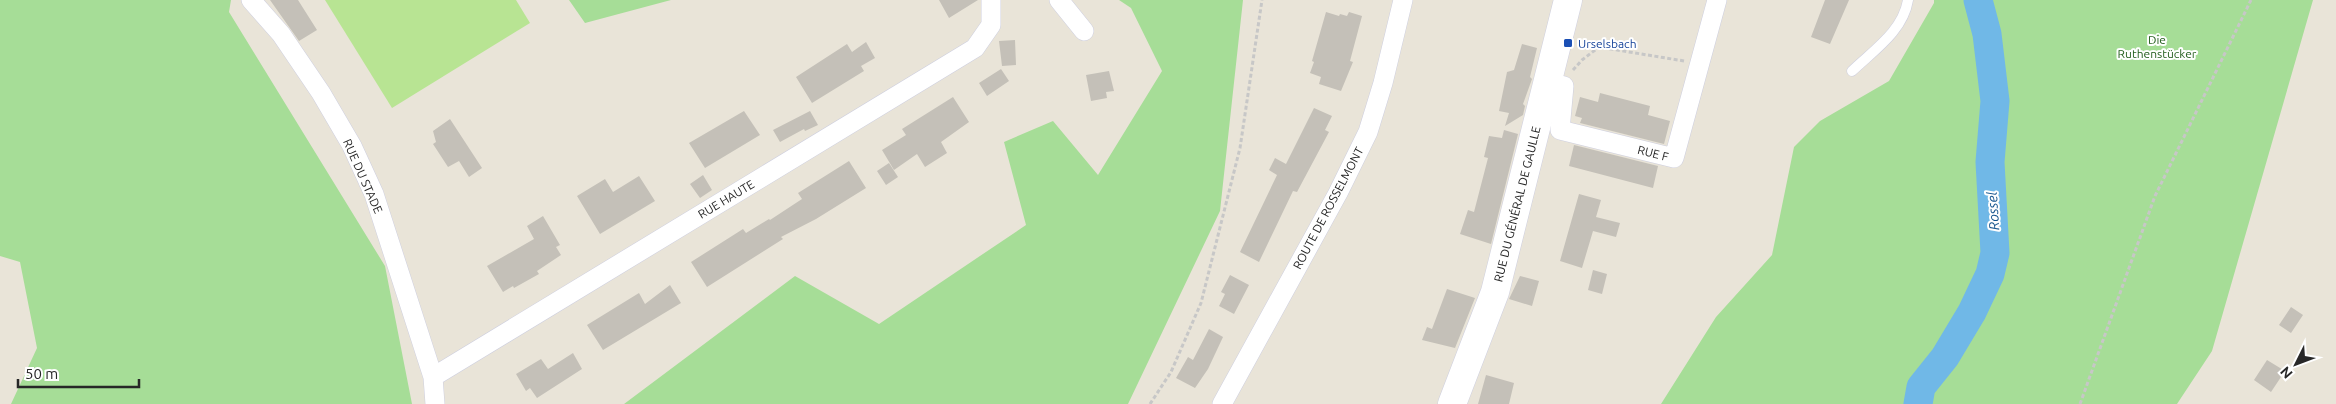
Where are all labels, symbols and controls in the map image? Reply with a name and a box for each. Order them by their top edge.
park label: Die Ruthenstücker [2118,33,2197,60]
marker: Urselsbach [1562,37,1574,49]
place label: Urselsbach [1578,37,1637,50]
street label: RUE DU GÉNÉRAL DE GAULLE [1491,125,1543,283]
street label: RUE DU STADE [341,137,385,215]
street label: RUE F [1636,143,1670,163]
street label: ROUTE DE ROSSELMONT [1290,145,1366,271]
street label: RUE HAUTE [696,177,757,221]
water label: Rossel [1984,191,2002,231]
north arrow [2271,339,2321,389]
scale bar [18,356,139,388]
text: N [2277,363,2296,382]
text: 50 m [25,365,58,382]

